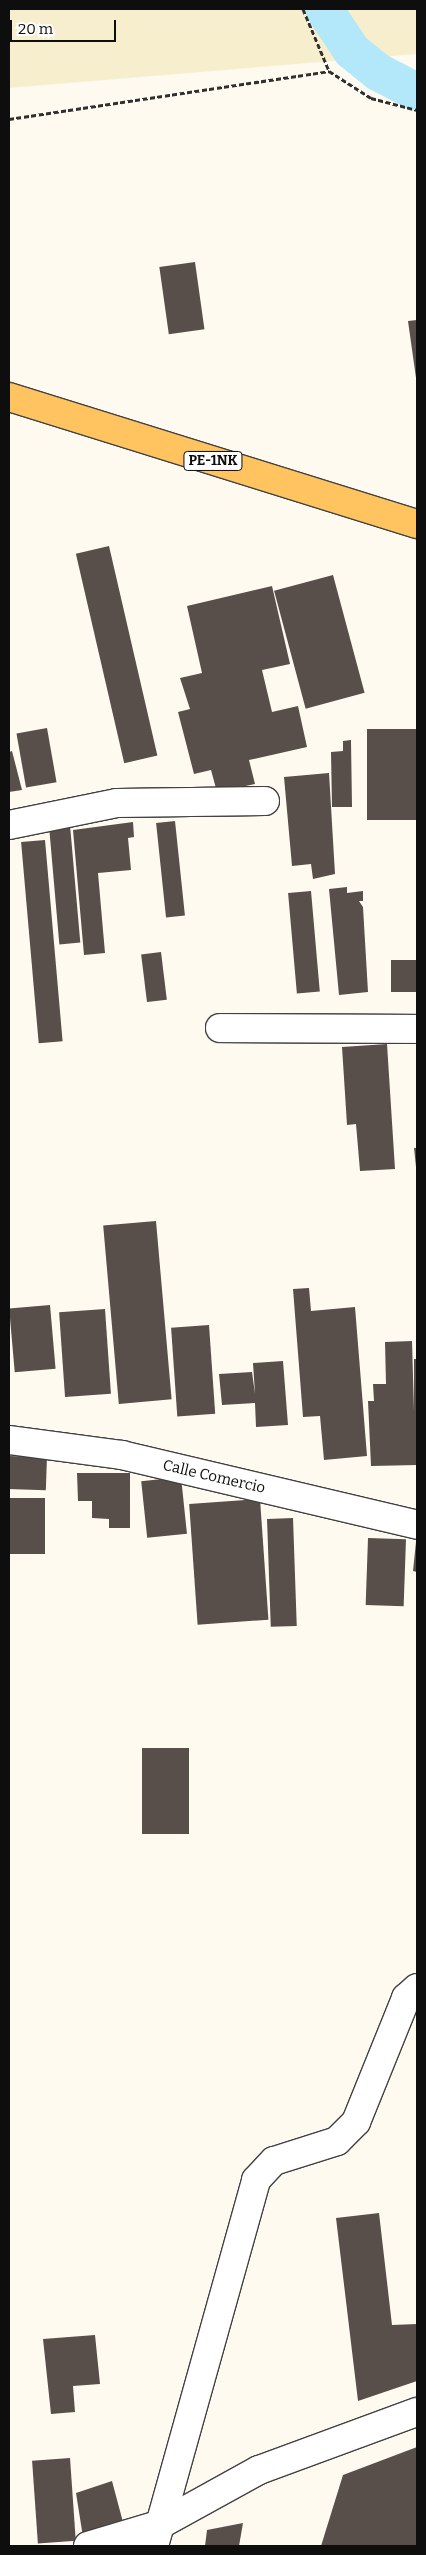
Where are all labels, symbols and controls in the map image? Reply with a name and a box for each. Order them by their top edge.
scale bar [12,10,119,42]
text: 20 m [18,20,53,38]
road number: PE-1NK [183,450,243,472]
street label: Calle Comercio [161,1456,267,1498]

